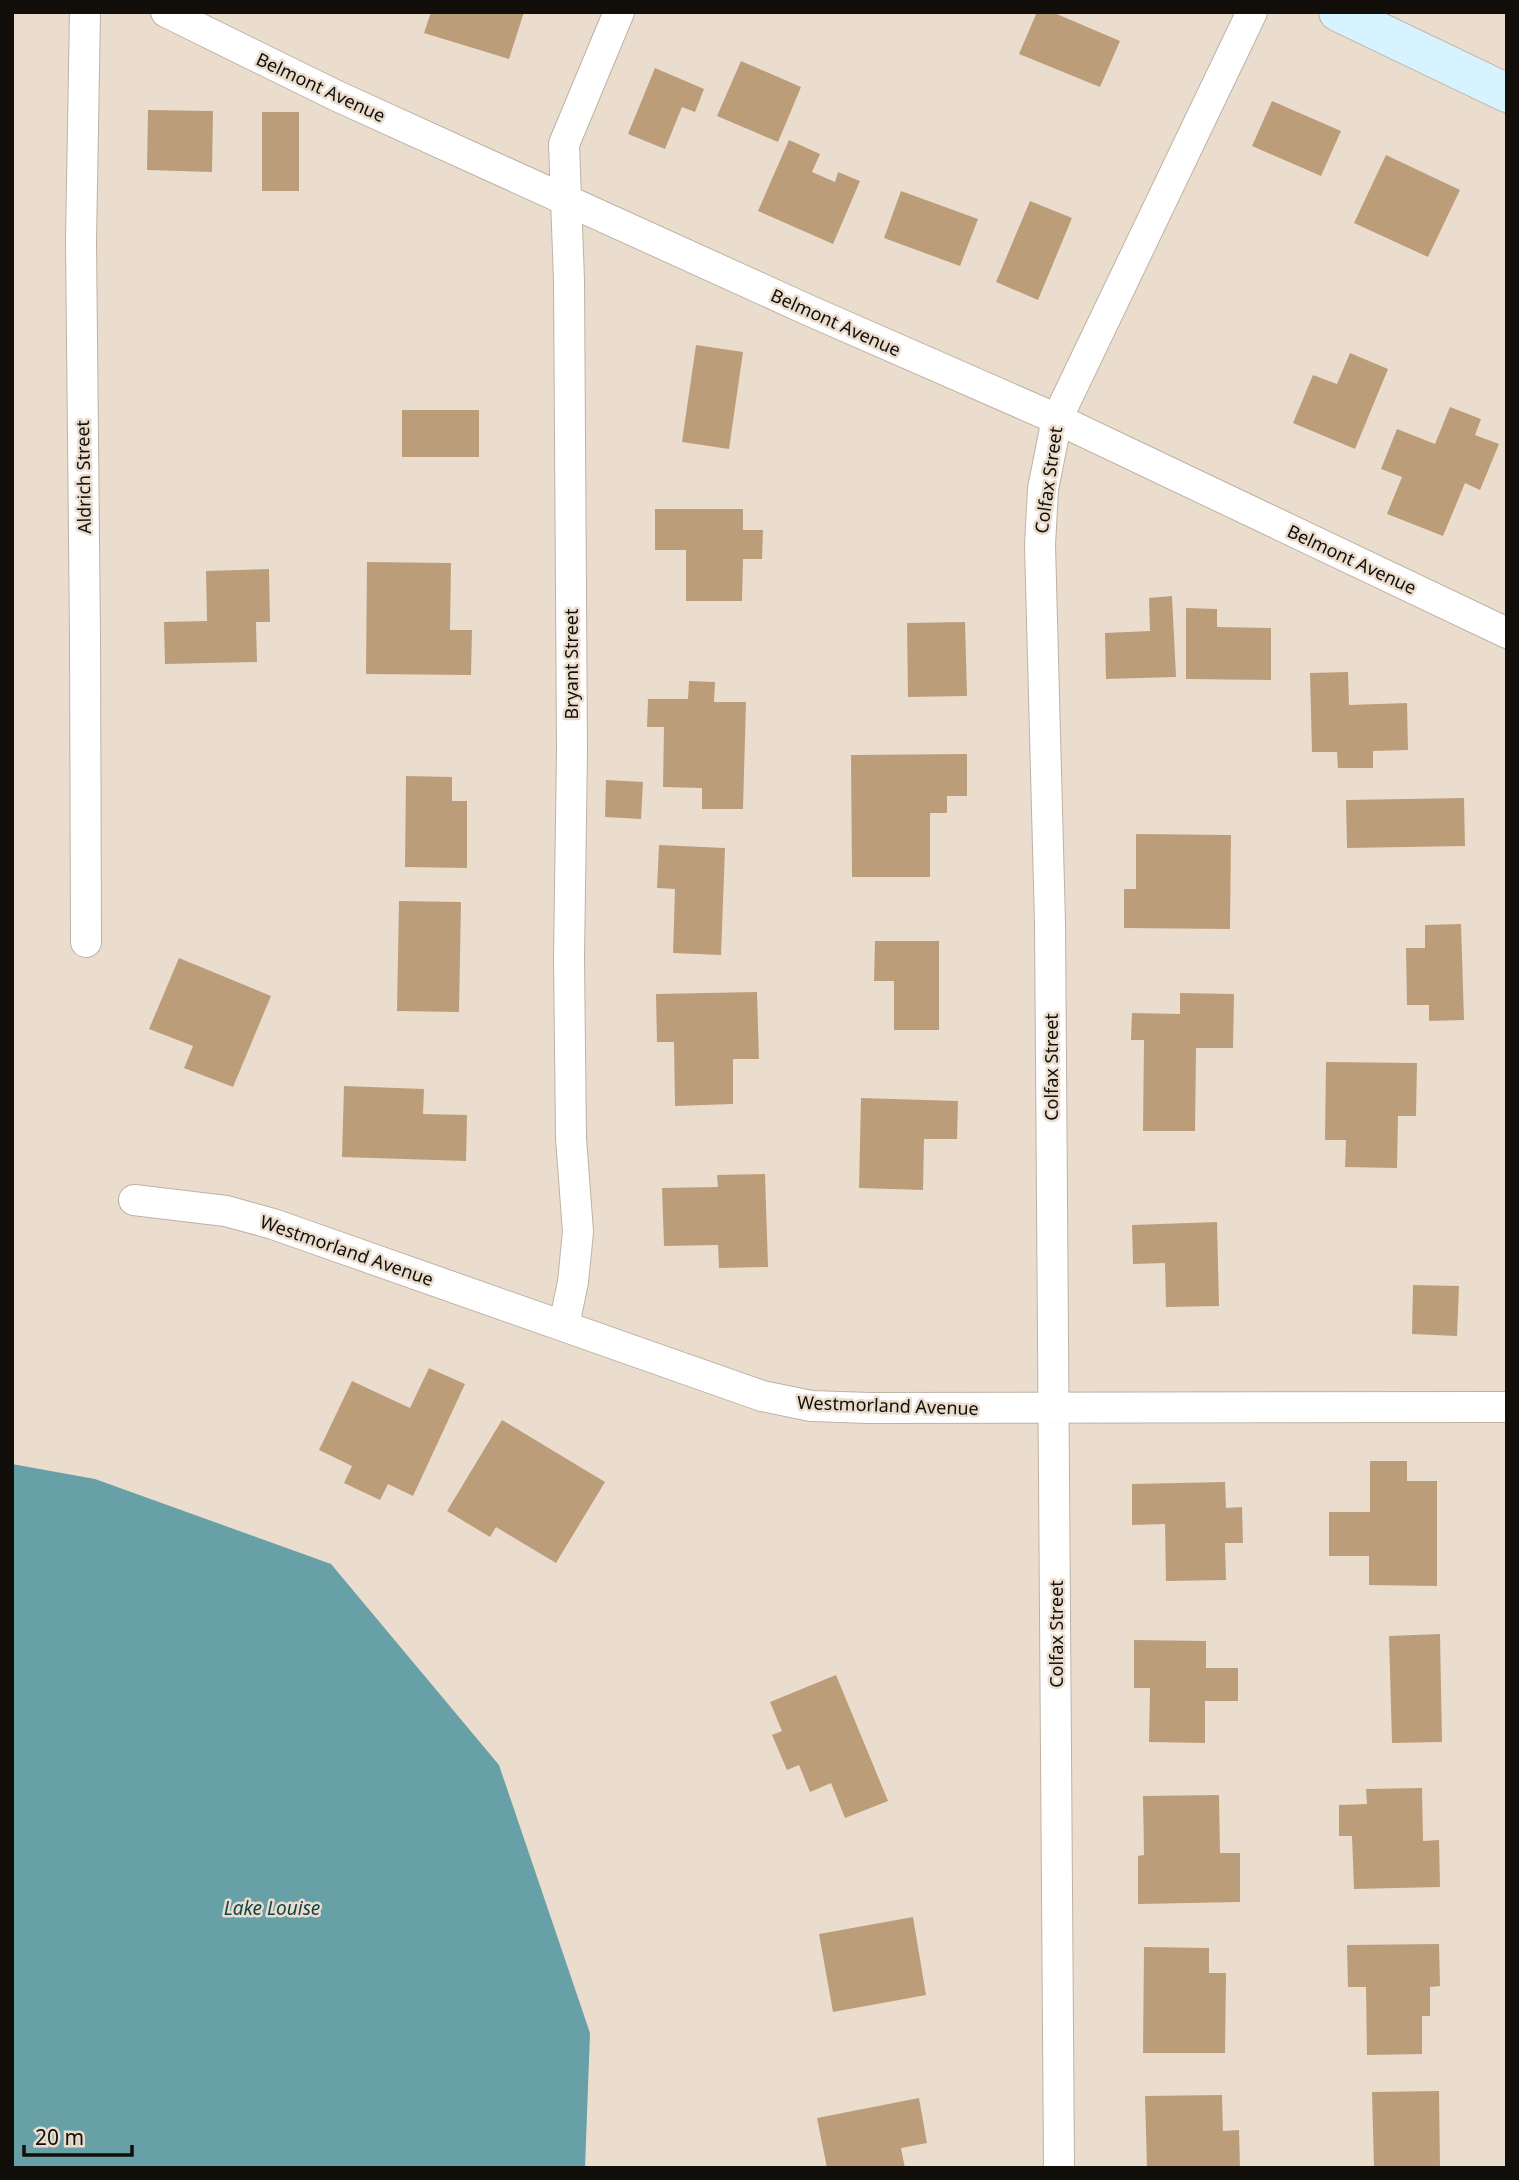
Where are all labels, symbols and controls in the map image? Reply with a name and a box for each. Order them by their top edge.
street label: Belmont Avenue [253,47,389,127]
street label: Belmont Avenue [767,283,905,361]
street label: Aldrich Street [70,419,96,534]
street label: Colfax Street [1029,425,1067,535]
street label: Belmont Avenue [1284,519,1420,599]
street label: Bryant Street [559,608,583,719]
street label: Colfax Street [1039,1013,1063,1121]
street label: Westmorland Avenue [257,1209,437,1291]
street label: Westmorland Avenue [797,1390,979,1420]
street label: Colfax Street [1044,1580,1068,1688]
water label: Lake Louise [224,1895,320,1921]
scale bar [24,2114,133,2158]
text: 20 m [35,2123,84,2151]

